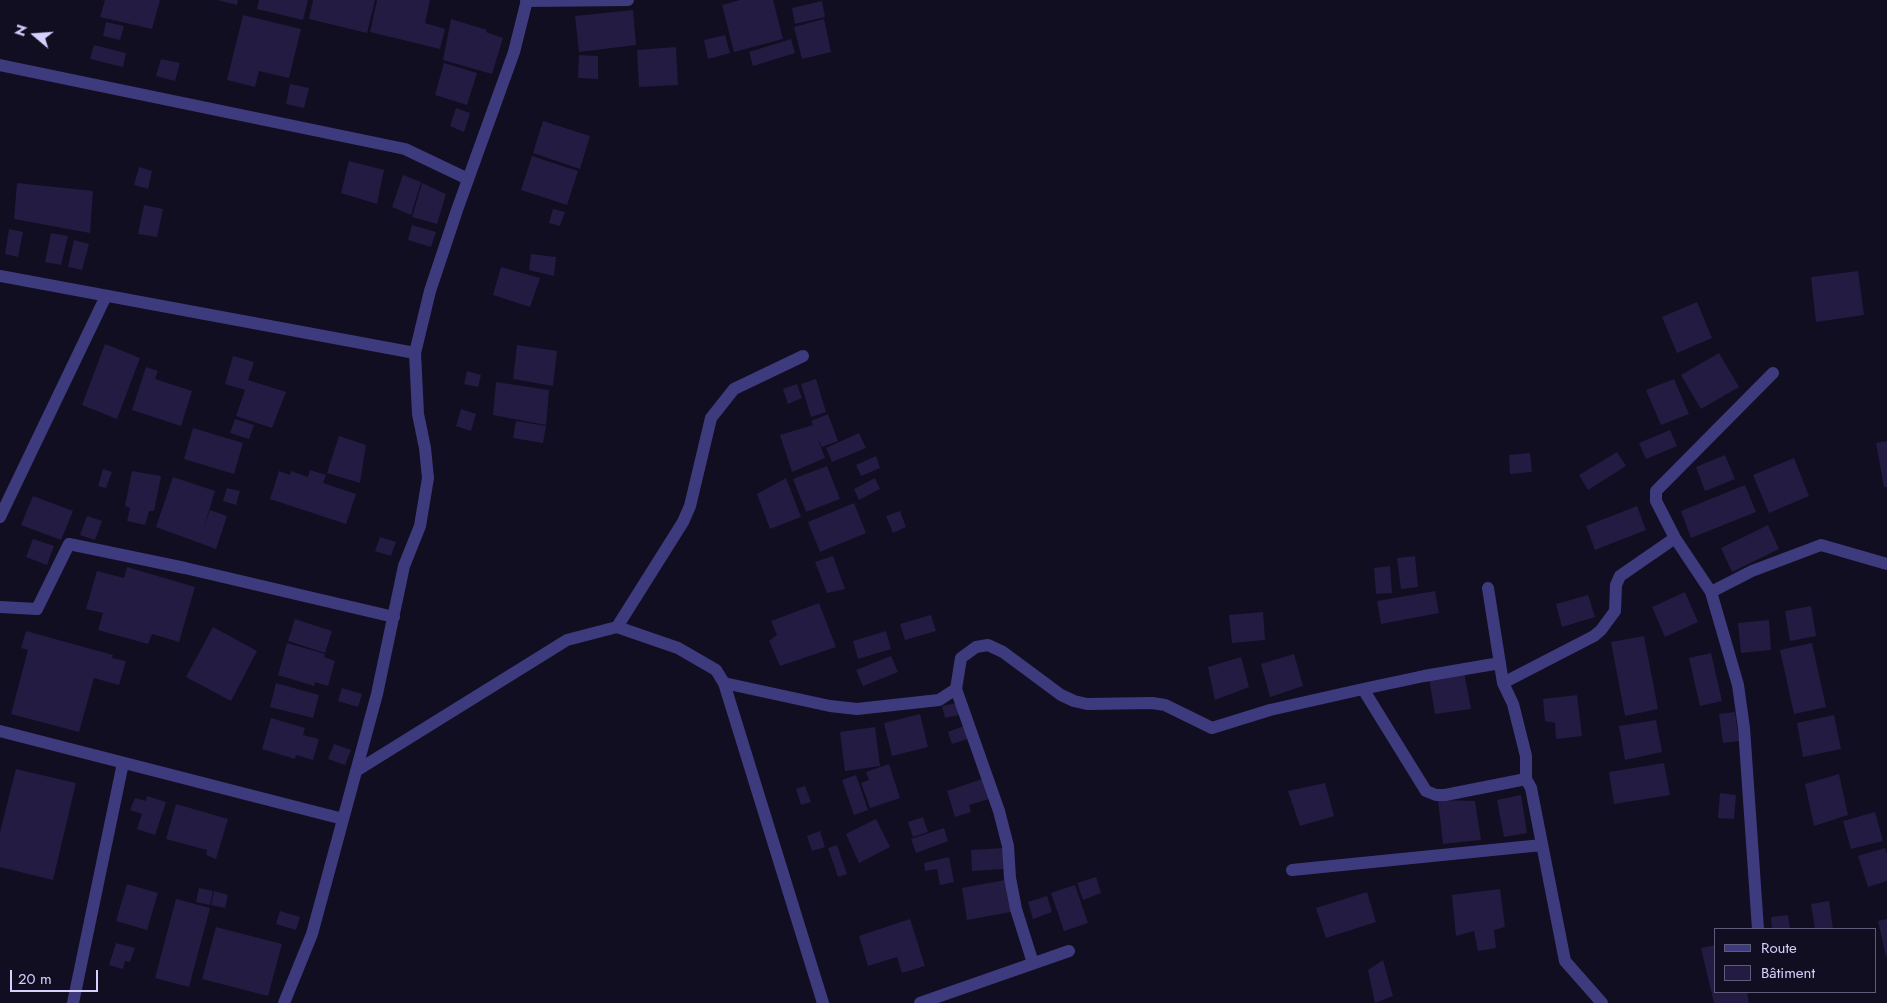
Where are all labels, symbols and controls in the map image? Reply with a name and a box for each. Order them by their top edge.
north arrow [10,10,60,60]
text: N [10,22,32,39]
legend [1714,928,1877,993]
text: Route [1761,937,1797,959]
scale bar [12,960,100,992]
text: Bâtiment [1761,962,1815,984]
text: 20 m [18,968,52,990]

